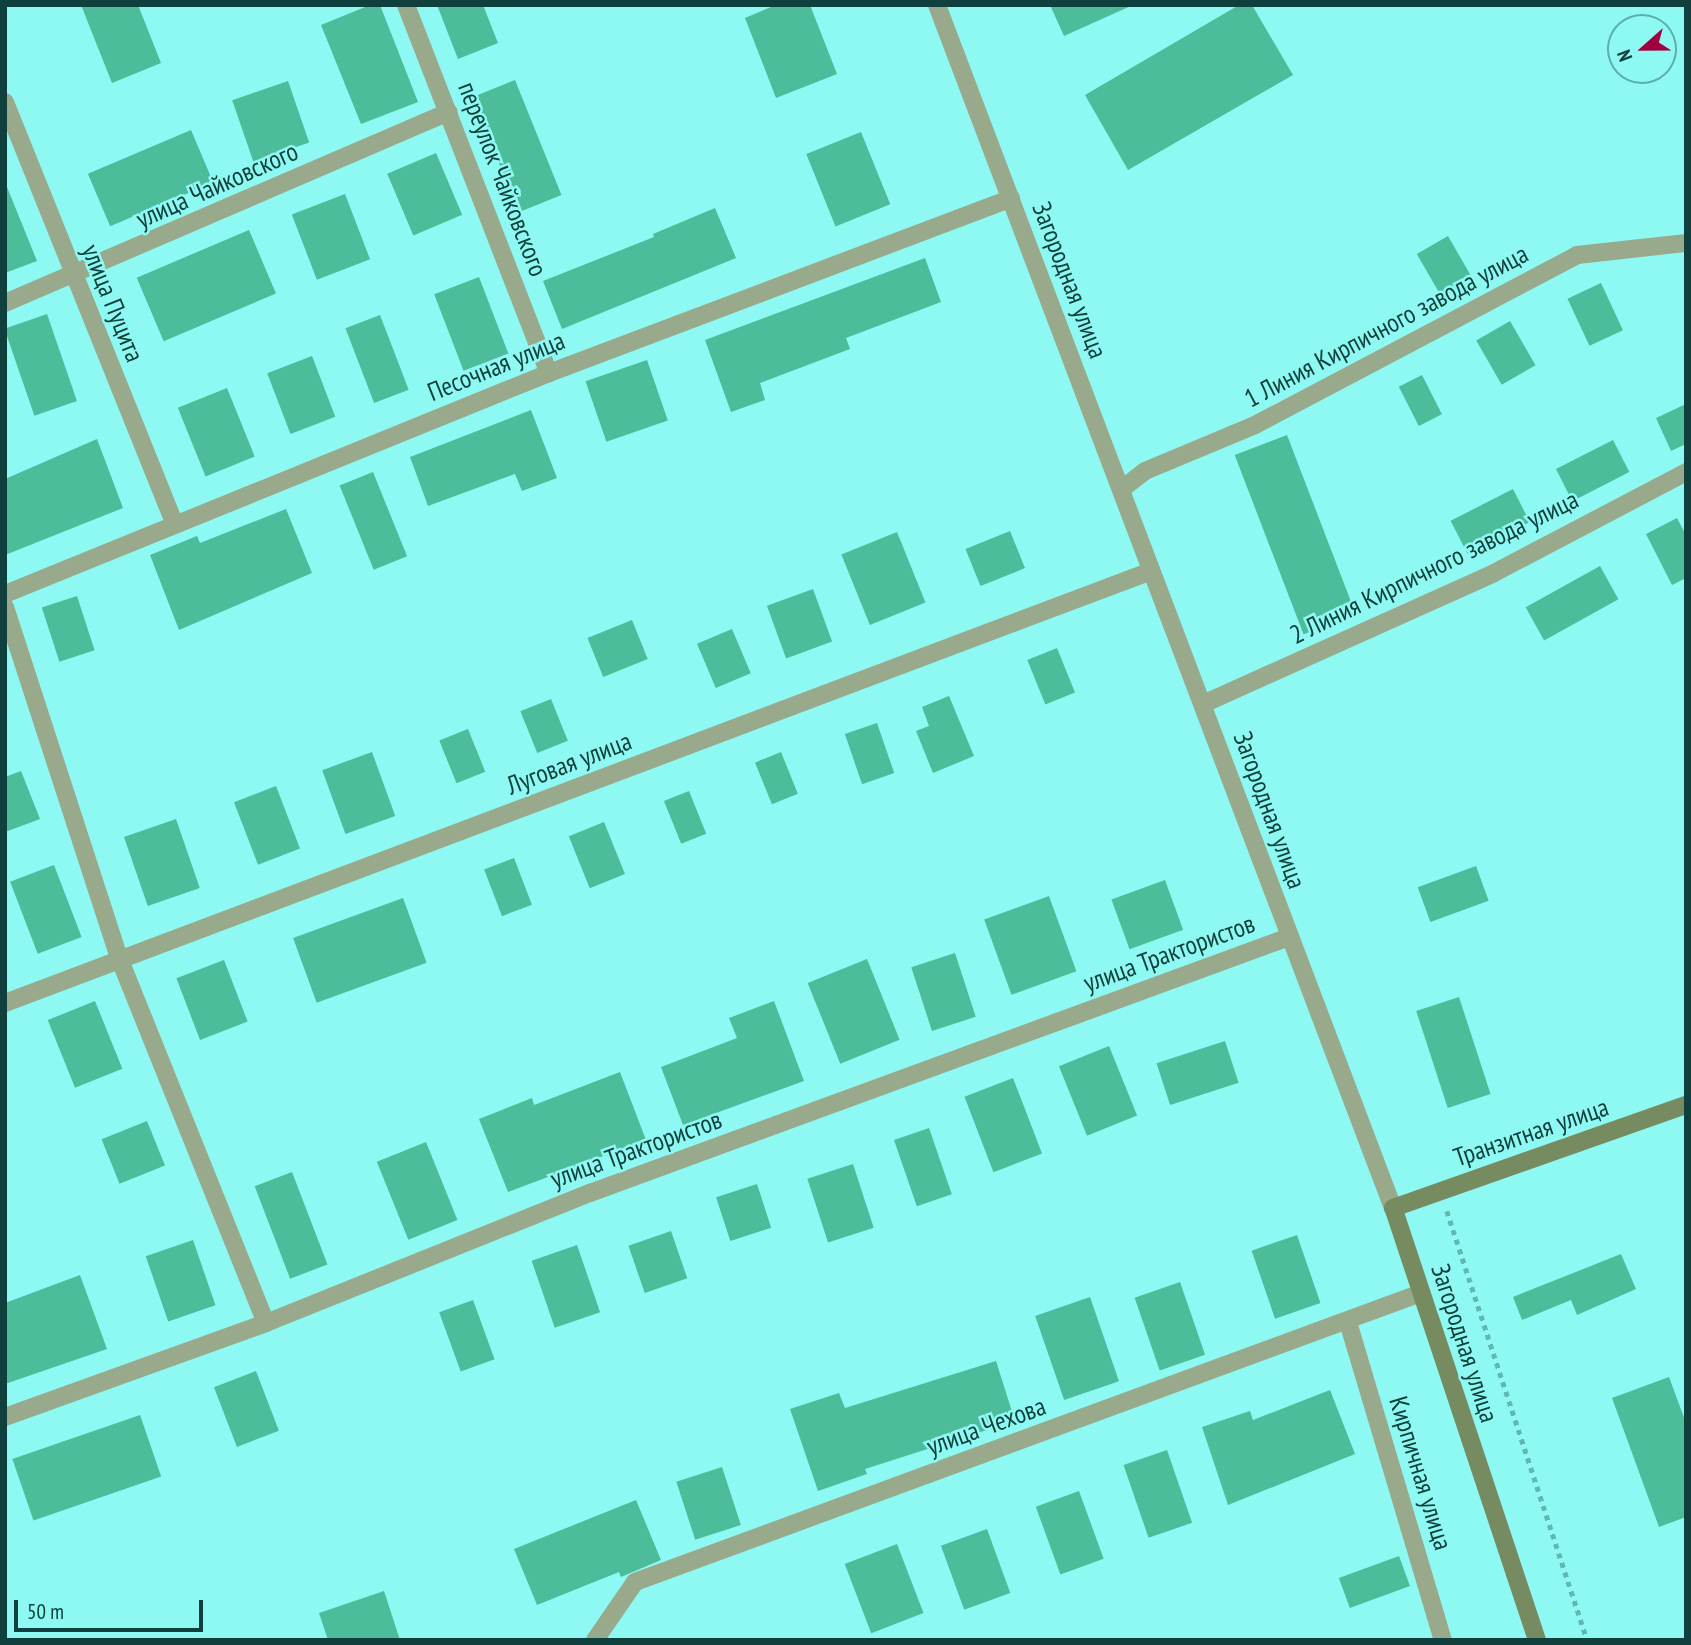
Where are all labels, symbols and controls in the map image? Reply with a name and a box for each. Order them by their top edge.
north arrow [1607,14,1677,84]
text: N [1611,47,1637,65]
street label: переулок Чайковского [452,78,554,280]
street label: улица Чайковского [131,135,303,235]
street label: Загородная улица [1026,197,1114,363]
street label: 1 Линия Кирпичного завода улица [1239,238,1533,414]
street label: улица Пуцита [75,240,151,366]
street label: Песочная улица [423,324,569,408]
street label: 2 Линия Кирпичного завода улица [1285,484,1583,650]
street label: Луговая улица [502,725,636,801]
street label: Загородная улица [1227,727,1313,893]
street label: улица Трактористов [1079,907,1259,999]
street label: Транзитная улица [1449,1091,1613,1173]
street label: улица Трактористов [546,1103,726,1195]
street label: Загородная улица [1425,1260,1505,1426]
street label: улица Чехова [922,1390,1050,1462]
street label: Кирпичная улица [1383,1392,1459,1554]
scale bar [18,1586,206,1630]
text: 50 m [27,1598,64,1625]

